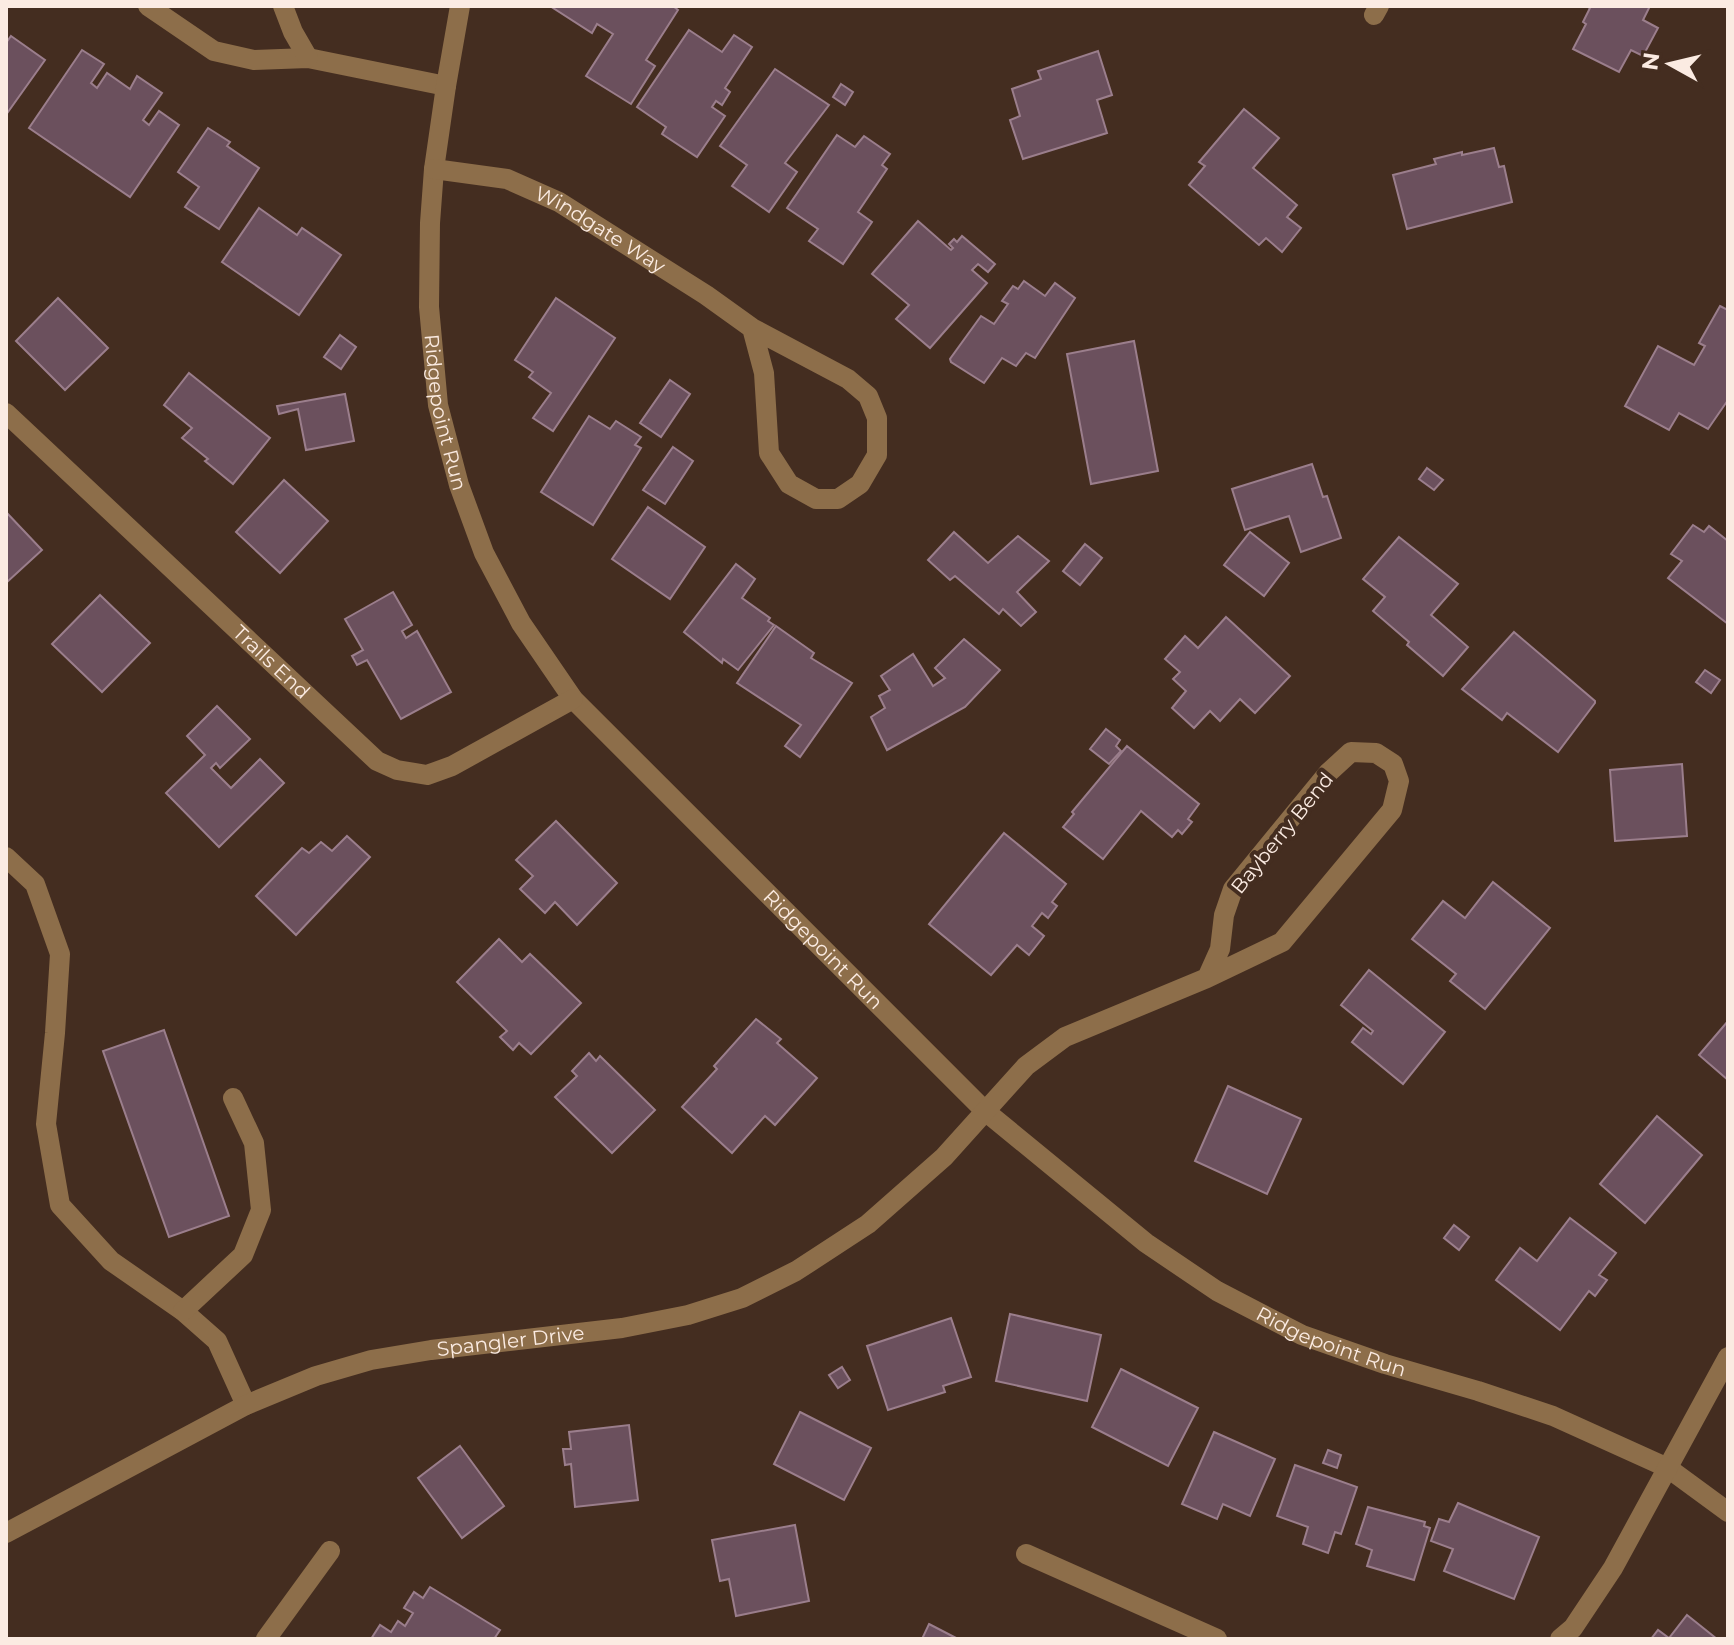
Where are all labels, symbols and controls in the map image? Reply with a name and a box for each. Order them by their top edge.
north arrow [1630,24,1710,104]
text: N [1636,51,1665,72]
street label: Windgate Way [532,181,670,278]
street label: Ridgepoint Run [420,333,472,493]
street label: Trails End [228,620,315,704]
street label: Bayberry Bend [1226,768,1338,898]
street label: Ridgepoint Run [759,885,888,1014]
street label: Ridgepoint Run [1252,1301,1409,1381]
street label: Spangler Drive [436,1320,586,1361]

